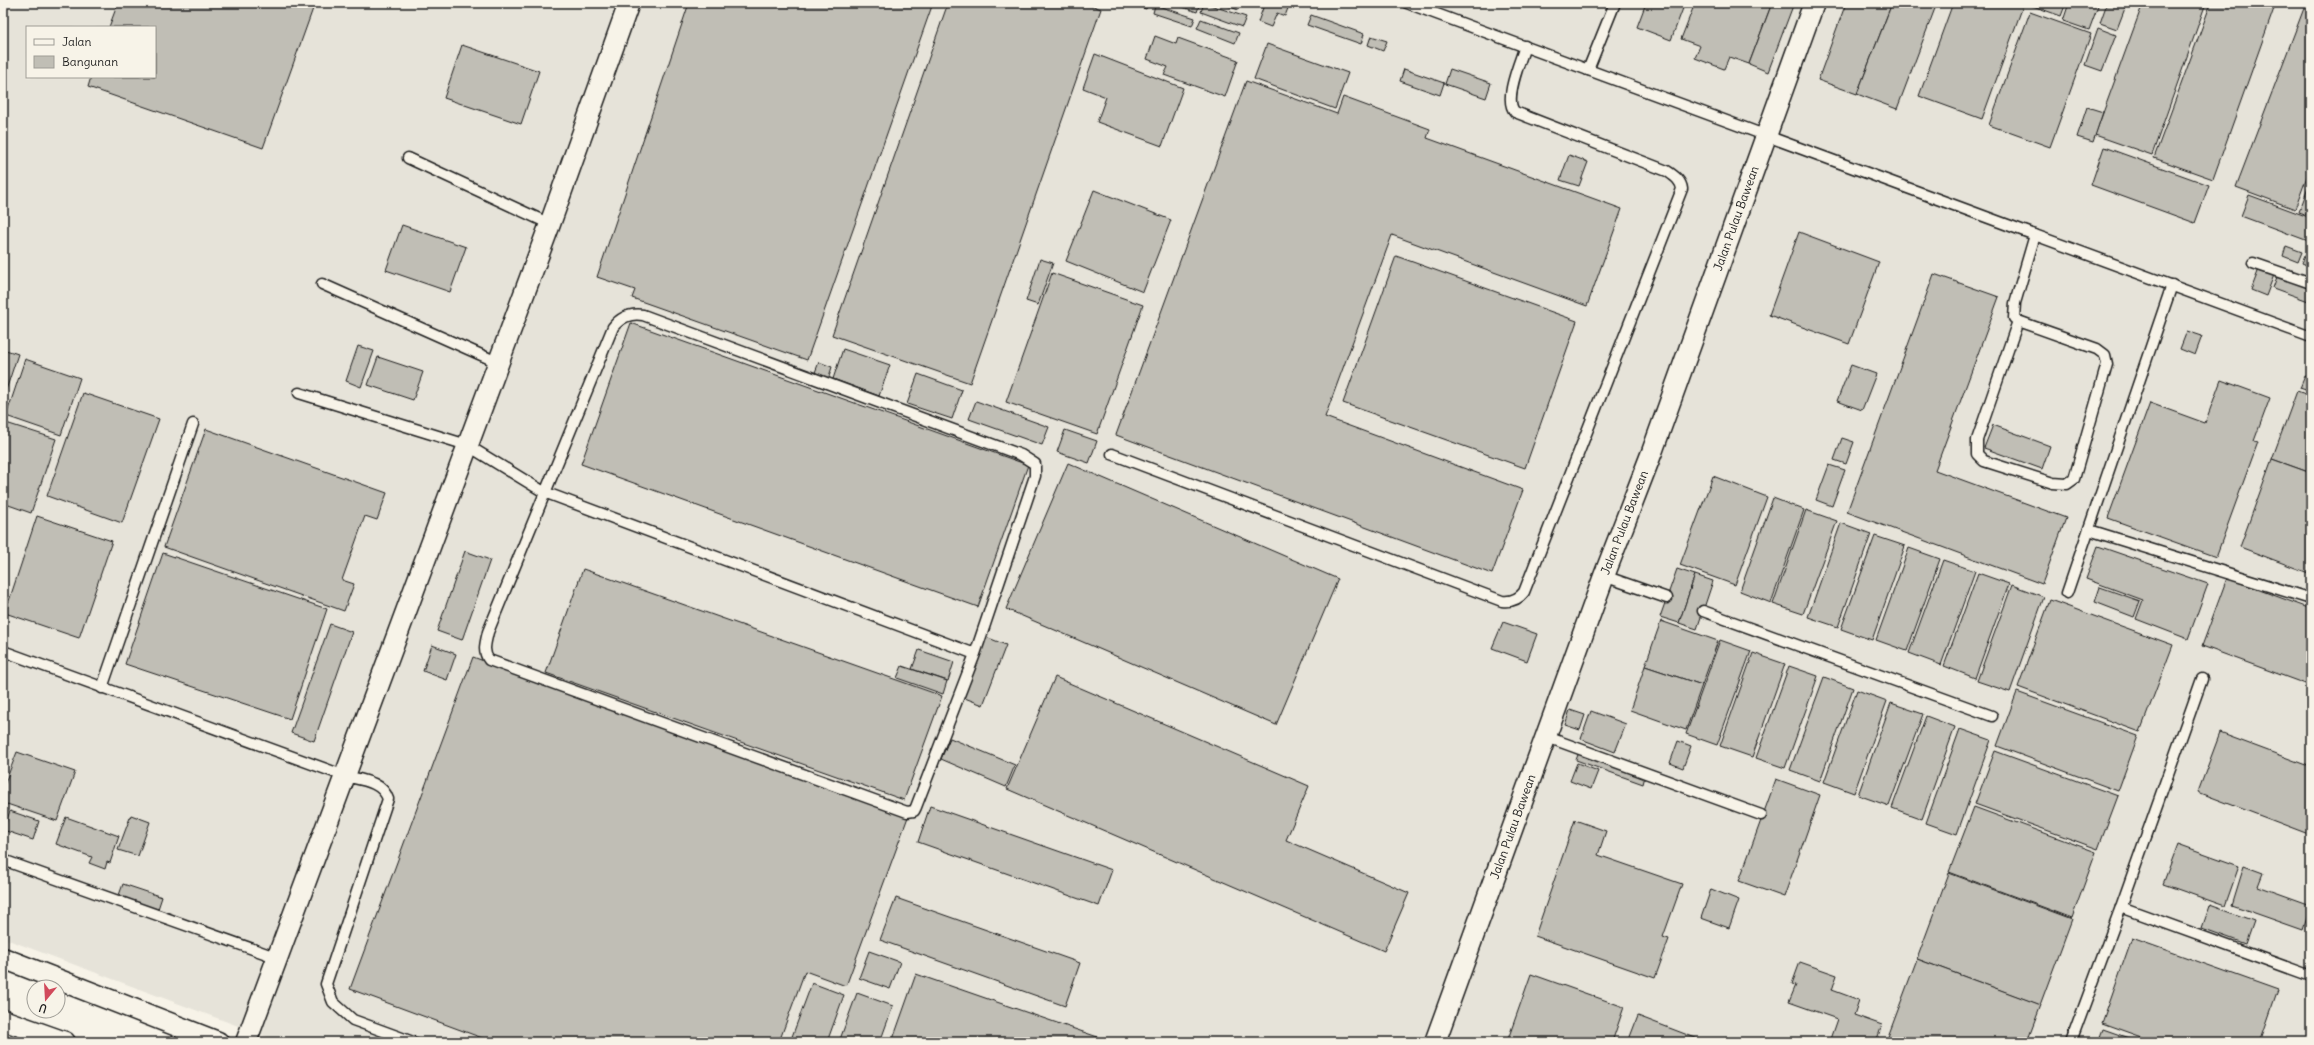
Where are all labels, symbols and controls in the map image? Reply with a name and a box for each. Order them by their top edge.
legend [26,26,156,78]
text: Jalan [62,34,91,49]
text: Bangunan [62,54,118,69]
street label: Jalan Pulau Bawean [1710,164,1762,273]
street label: Jalan Pulau Bawean [1597,468,1651,577]
street label: Jalan Pulau Bawean [1487,772,1538,881]
north arrow [26,979,66,1019]
text: U [37,1001,49,1016]

